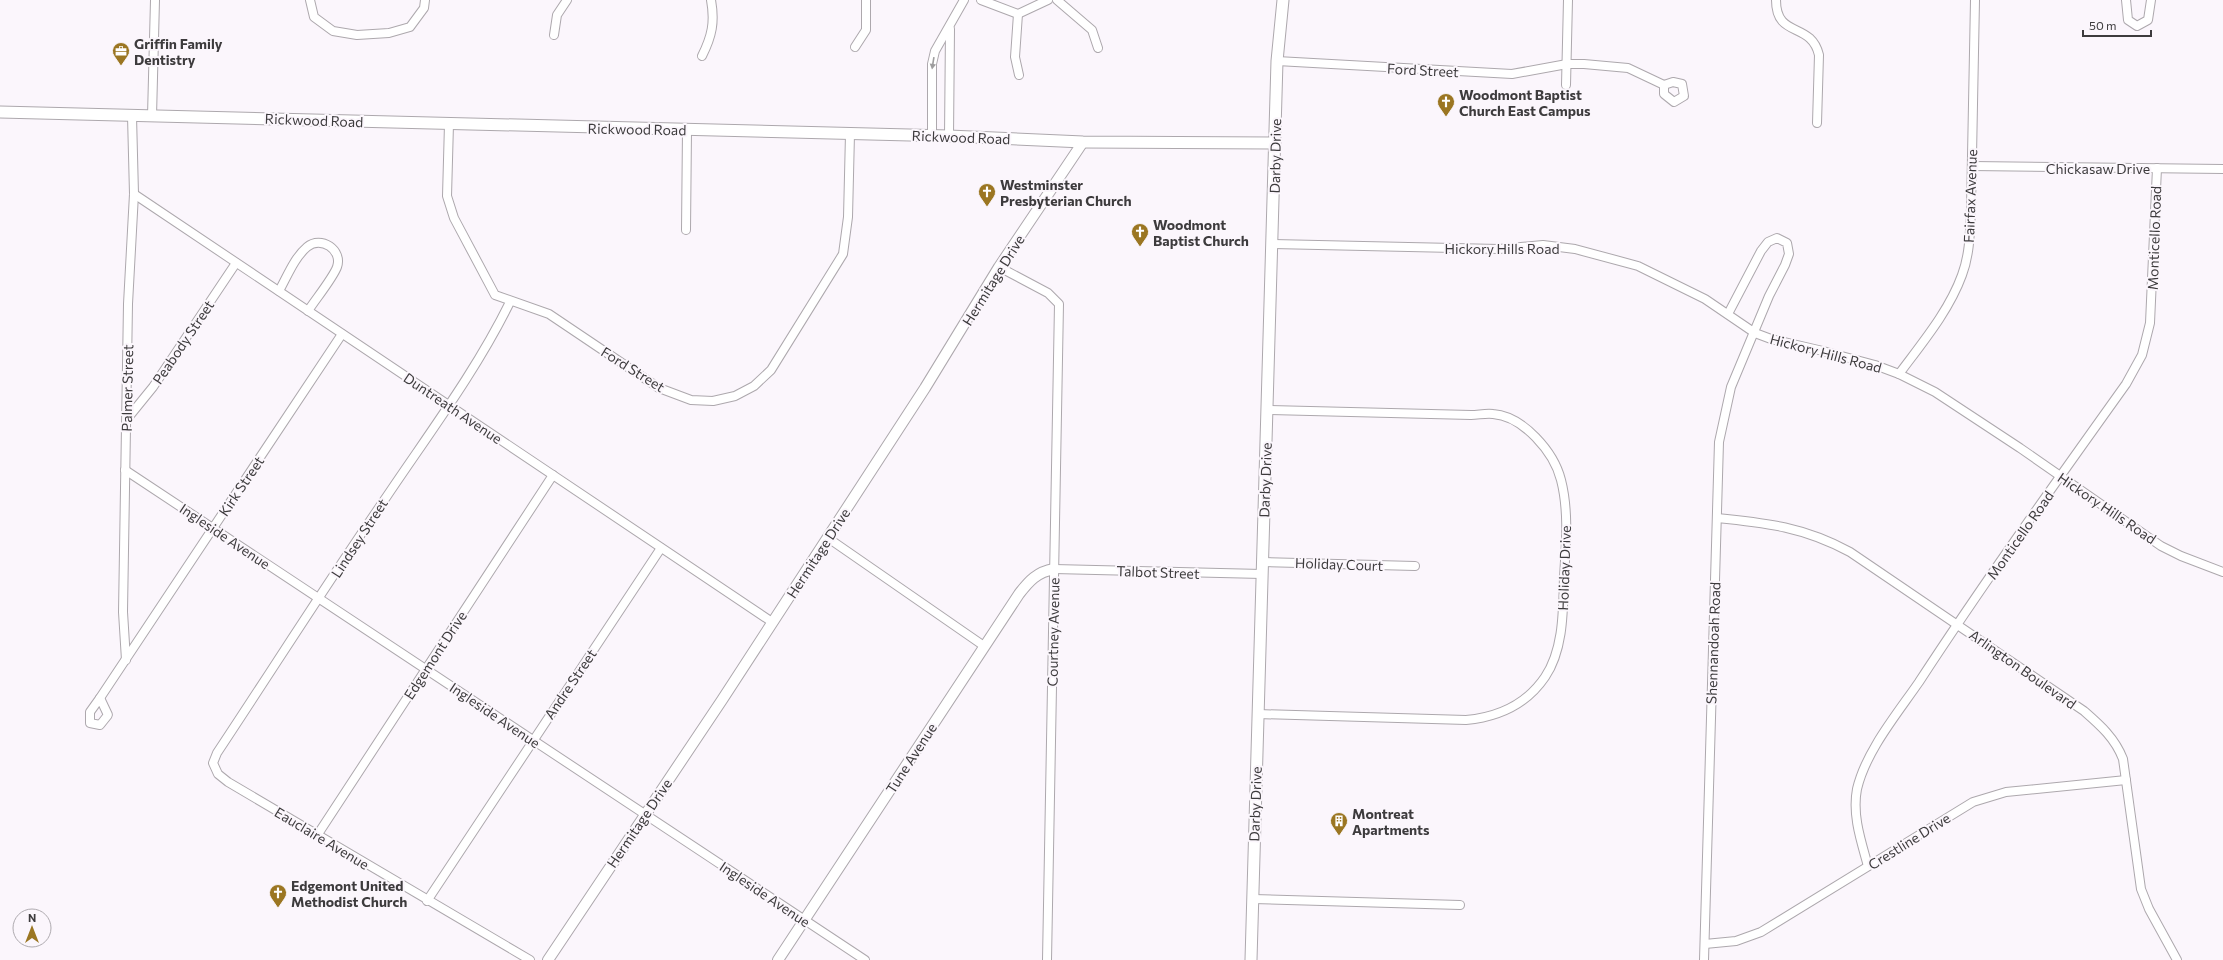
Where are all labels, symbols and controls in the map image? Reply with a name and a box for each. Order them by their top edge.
scale bar [2083,12,2151,38]
text: 50 m [2089,18,2117,32]
place label: Griffin Family Dentistry [134,35,223,68]
office icon: Griffin Family Dentistry [111,41,131,66]
one-way arrow [930,56,936,69]
street label: Ford Street [1387,60,1460,80]
place label: Woodmont Baptist Church East Campus [1459,86,1591,119]
church icon: Woodmont Baptist Church East Campus [1436,92,1456,117]
street label: Rickwood Road [264,110,364,130]
street label: Darby Drive [1266,118,1284,194]
street label: Rickwood Road [588,120,686,138]
street label: Rickwood Road [911,127,1011,147]
street label: Fairfax Avenue [1960,149,1980,243]
street label: Chickasaw Drive [2046,160,2150,177]
place label: Westminster Presbyterian Church [1000,176,1132,209]
church icon: Westminster Presbyterian Church [977,182,997,207]
street label: Monticello Road [2144,186,2164,290]
place label: Woodmont Baptist Church [1153,216,1249,249]
church icon: Woodmont Baptist Church [1130,222,1150,247]
street label: Hermitage Drive [958,232,1028,328]
street label: Hickory Hills Road [1444,240,1560,257]
street label: Peabody Street [149,297,217,387]
street label: Hickory Hills Road [1768,330,1884,376]
street label: Ford Street [598,343,668,395]
street label: Palmer Street [118,344,136,432]
street label: Duntreath Avenue [401,369,505,447]
street label: Darby Drive [1255,442,1275,518]
street label: Kirk Street [215,453,267,519]
street label: Hickory Hills Road [2055,469,2159,547]
street label: Monticello Road [1983,487,2057,583]
street label: Lindsey Street [327,495,391,581]
street label: Ingleside Avenue [177,500,273,572]
street label: Hermitage Drive [783,505,853,601]
street label: Holiday Drive [1554,525,1574,611]
street label: Holiday Court [1295,554,1384,574]
street label: Talbot Street [1116,562,1200,582]
street label: Courtney Avenue [1044,577,1062,687]
street label: Shennandoah Road [1702,582,1724,704]
street label: Edgemont Drive [400,608,470,702]
street label: Arlington Boulevard [1966,626,2080,712]
street label: Andre Street [540,646,600,722]
street label: Ingleside Avenue [447,679,543,751]
street label: Tune Avenue [882,720,940,796]
street label: Darby Drive [1245,766,1265,842]
street label: Hermitage Drive [603,775,675,871]
street label: Eauclaire Avenue [272,803,372,873]
place label: Montreat Apartments [1352,805,1430,838]
street label: Crestline Drive [1865,809,1953,873]
building icon: Montreat Apartments [1329,811,1349,836]
street label: Ingleside Avenue [717,858,813,930]
place label: Edgemont United Methodist Church [291,877,407,910]
church icon: Edgemont United Methodist Church [268,883,288,908]
north arrow [12,908,52,948]
text: N [28,911,36,924]

